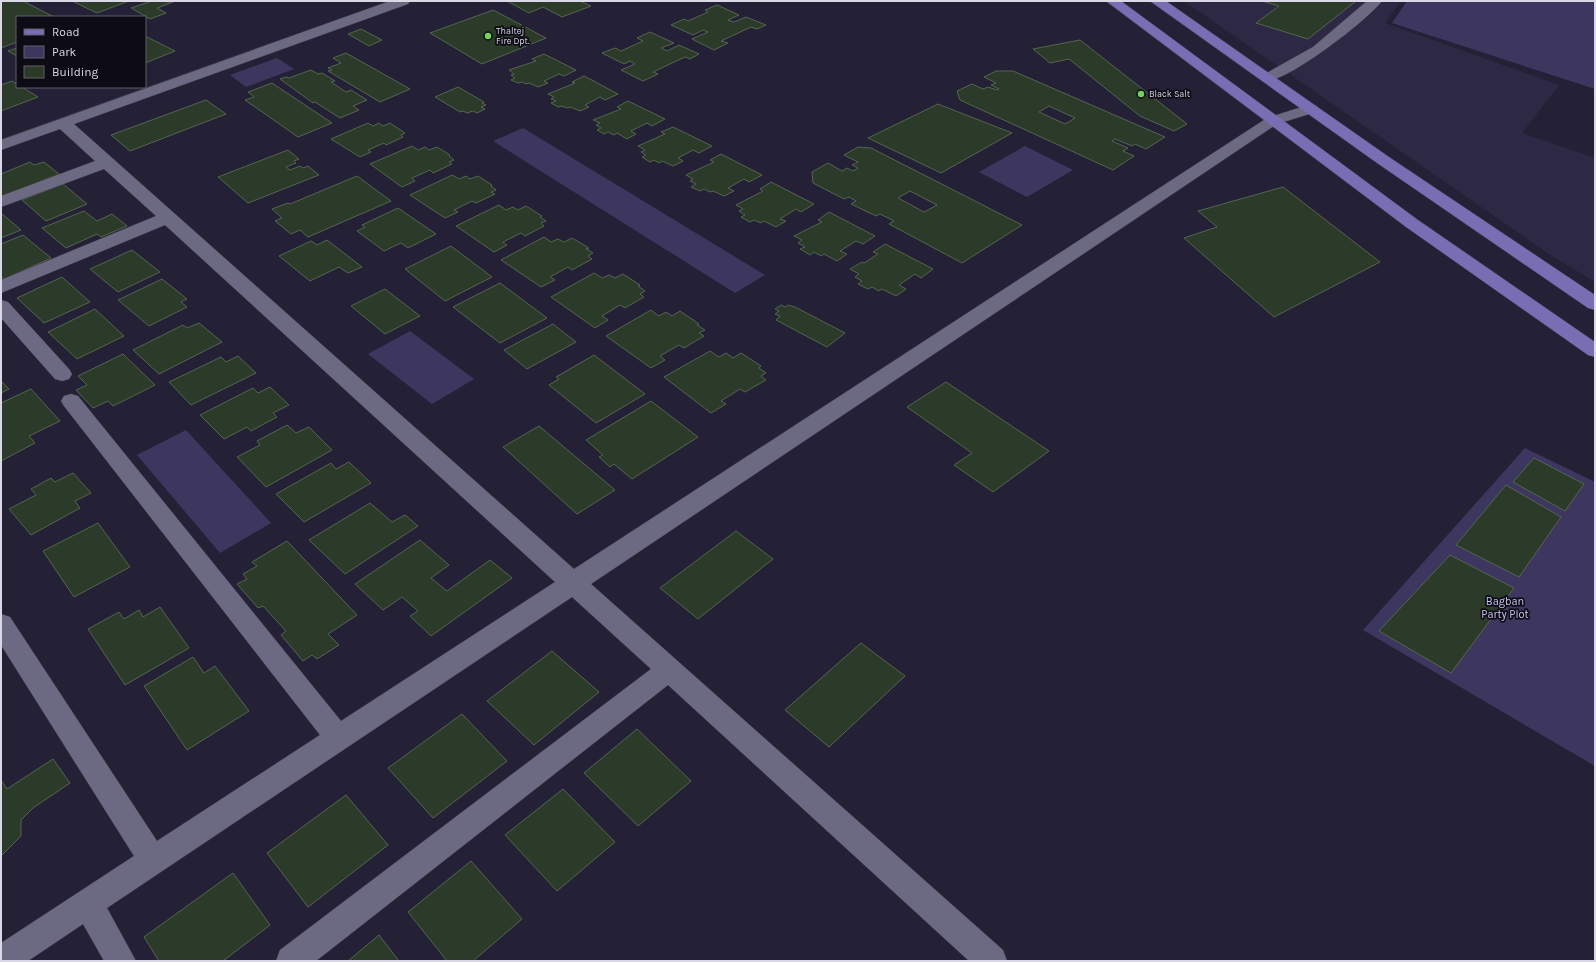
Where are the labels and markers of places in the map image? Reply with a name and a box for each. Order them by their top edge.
place label: Thaltej Fire Dpt. [496,26,530,46]
marker: Thaltej Fire Dpt. [483,31,493,41]
marker: Black Salt [1136,89,1146,99]
place label: Black Salt [1149,89,1191,99]

